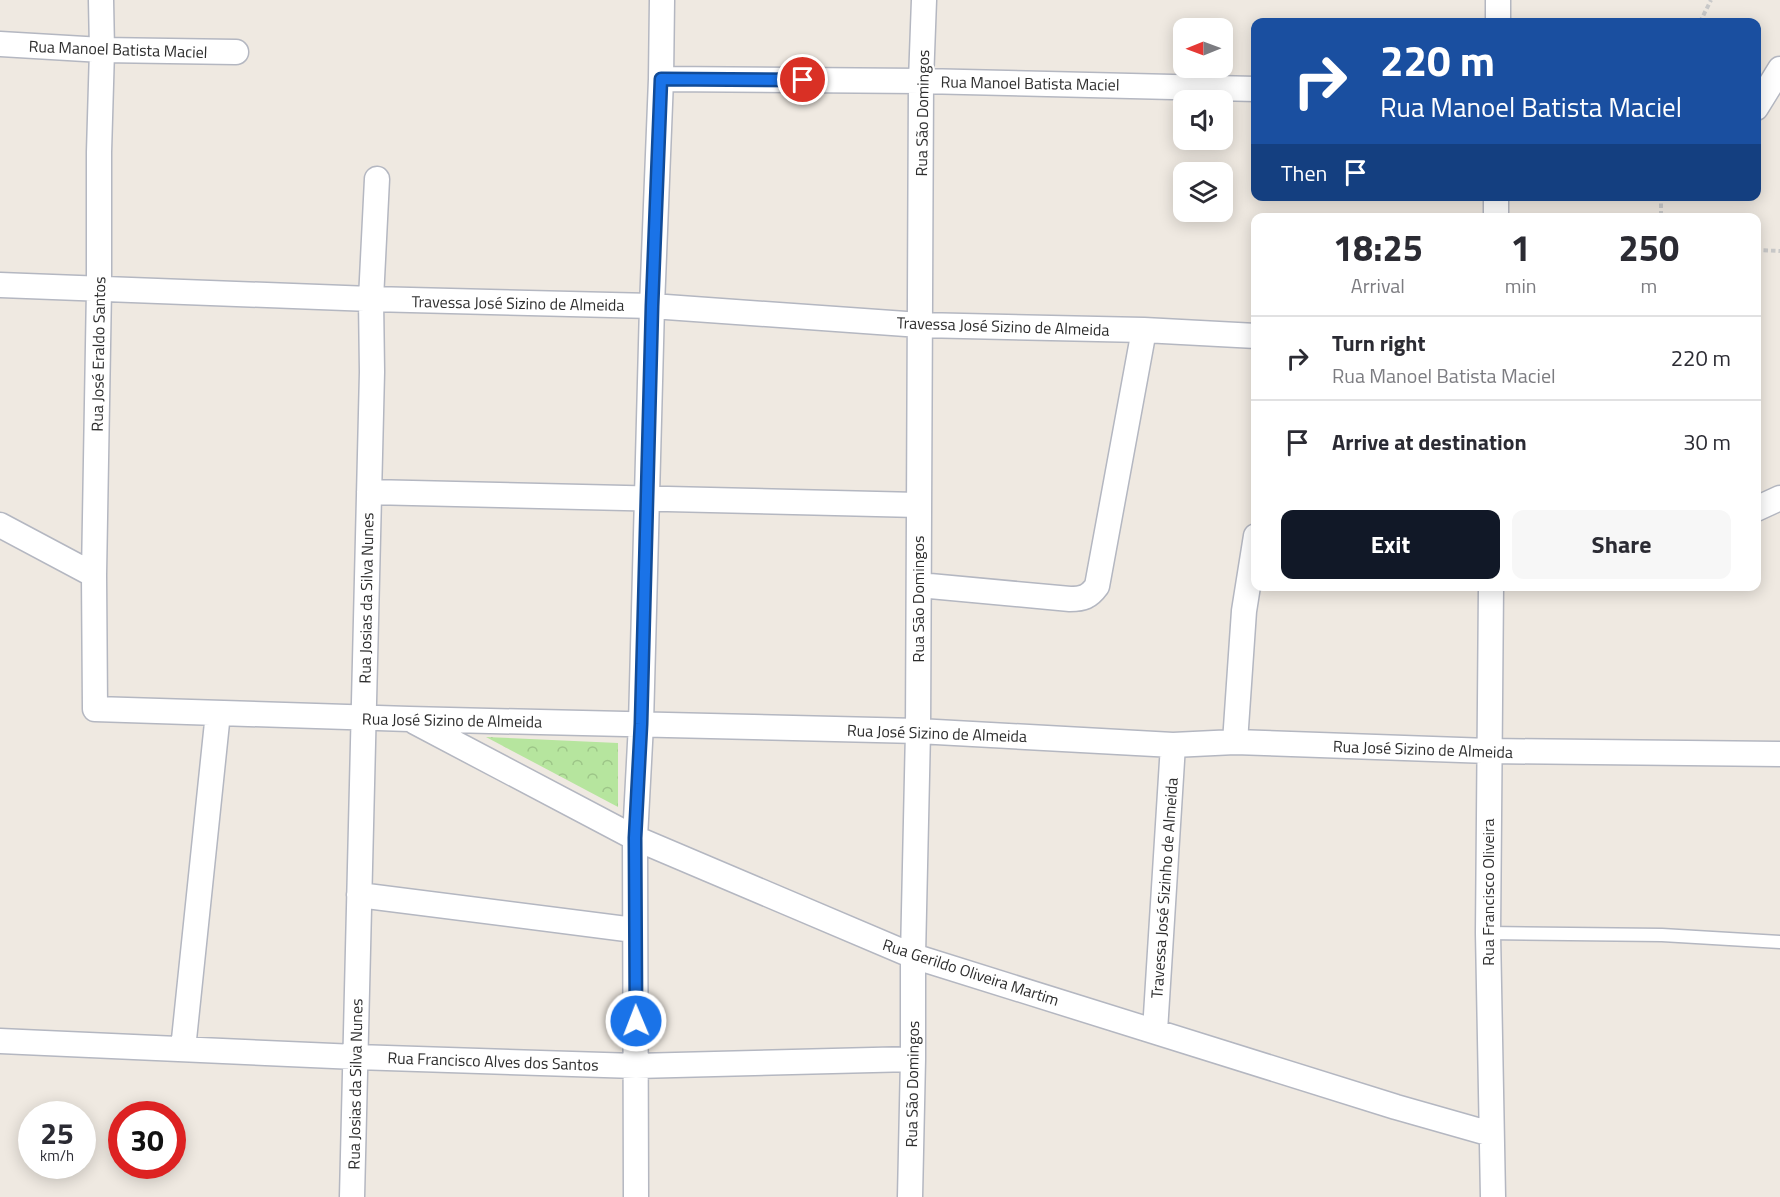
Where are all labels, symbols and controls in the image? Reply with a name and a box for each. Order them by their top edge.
north arrow [1173,18,1233,78]
map controls [1173,18,1233,222]
text: 220 m [1380,28,1495,92]
street label: Rua Manoel Batista Maciel [28,34,208,64]
icon: right [1281,42,1359,120]
street label: Rua São Domingos [909,49,935,177]
pin [777,54,828,105]
icon: arrive [786,63,819,96]
street label: Rua Manoel Batista Maciel [940,69,1120,97]
text: Rua Manoel Batista Maciel [1380,86,1682,127]
button: sound [1173,90,1233,150]
text: Then [1281,156,1327,190]
icon: arrive [1339,156,1372,189]
button: layers [1173,162,1233,222]
text: 18:25 [1333,220,1423,275]
text: 1 [1511,220,1531,275]
text: 250 [1619,220,1679,275]
text: Arrival [1351,270,1405,301]
text: min [1505,270,1537,301]
text: m [1640,270,1657,301]
street label: Rua José Eraldo Santos [85,276,111,432]
street label: Travessa José Sizino de Almeida [411,289,625,317]
street label: Travessa José Sizino de Almeida [896,310,1110,342]
text: Turn right [1332,326,1426,360]
text: 220 m [1671,341,1731,375]
icon: right [1281,342,1314,375]
text: Rua Manoel Batista Maciel [1332,360,1556,391]
text: Arrive at destination [1332,425,1527,459]
text: 30 m [1683,425,1731,459]
icon: arrive [1281,426,1314,459]
button: Exit [1281,510,1500,579]
button: Share [1512,510,1731,579]
street label: Rua Josias da Silva Nunes [353,512,379,684]
street label: Rua São Domingos [906,536,930,662]
street label: Rua José Sizino de Almeida [362,706,542,734]
street label: Rua José Sizino de Almeida [847,718,1027,748]
street label: Rua José Sizino de Almeida [1333,734,1513,764]
street label: Travessa José Sizinho de Almeida [1144,777,1184,999]
street label: Rua Francisco Oliveira [1476,818,1500,966]
street label: Rua Gerildo Oliveira Martim [880,932,1062,1012]
position arrow [604,989,668,1053]
street label: Rua Josias da Silva Nunes [342,998,368,1170]
street label: Rua São Domingos [899,1020,925,1148]
street label: Rua Francisco Alves dos Santos [387,1045,599,1077]
speed limit sign: 30 [108,1101,186,1179]
text: 25 [40,1110,74,1156]
text: km/h [40,1144,74,1167]

